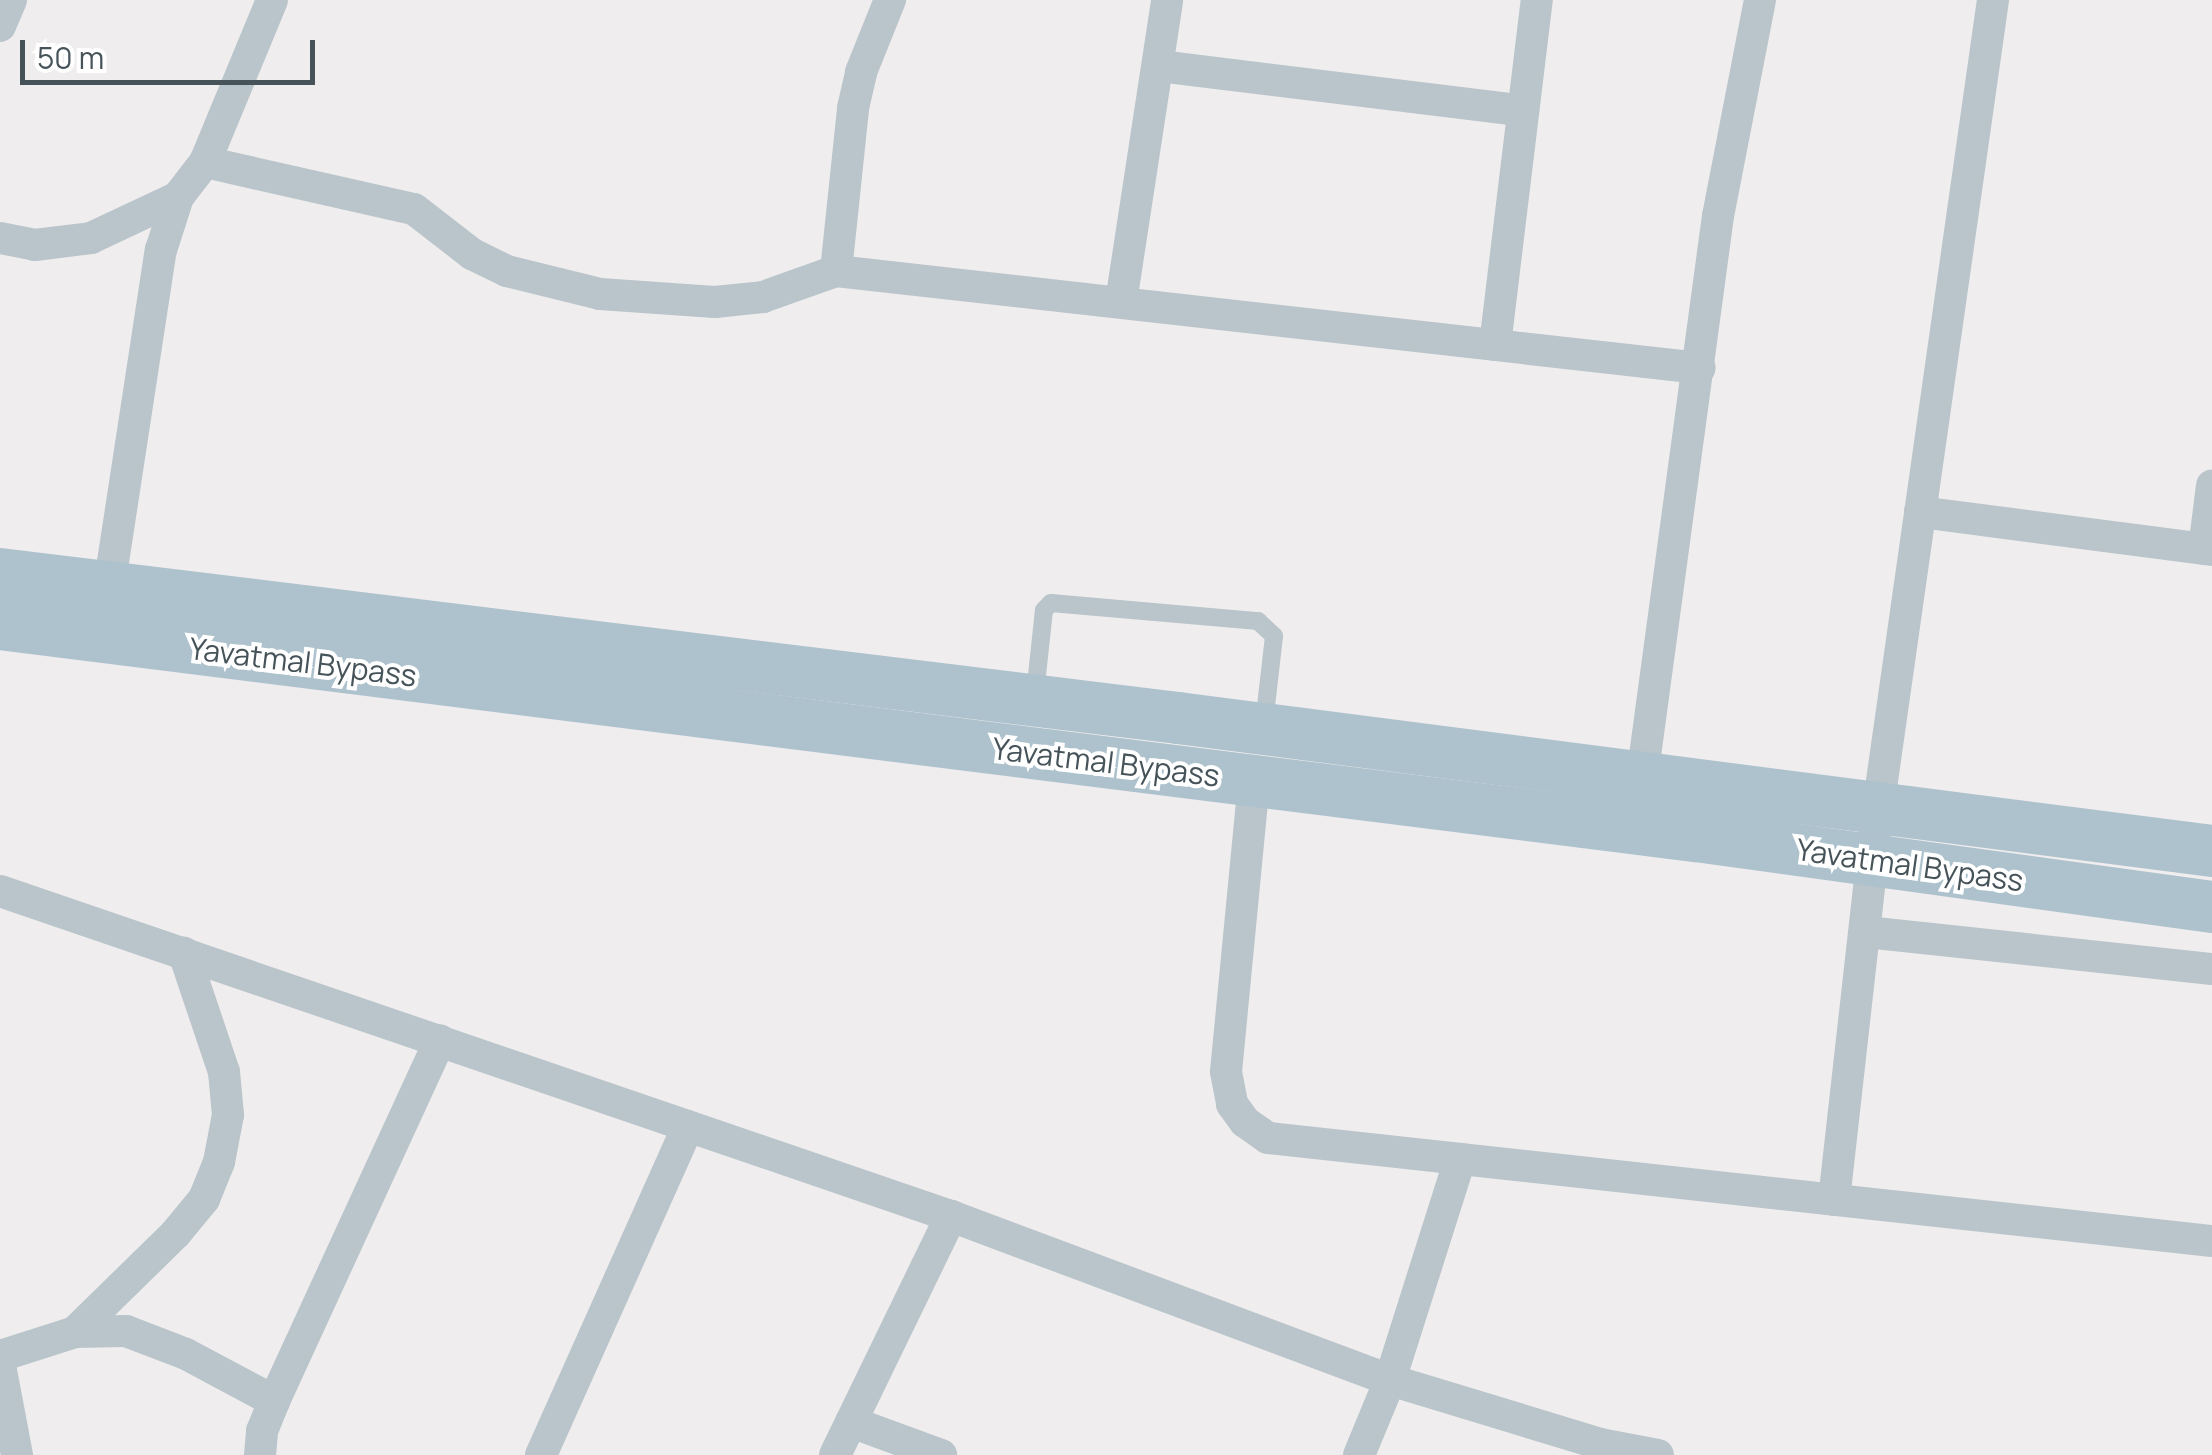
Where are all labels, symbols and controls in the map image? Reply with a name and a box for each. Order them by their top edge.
scale bar [25,20,320,82]
text: 50 m [37,37,104,78]
street label: Yavatmal Bypass [187,630,419,694]
street label: Yavatmal Bypass [990,730,1222,794]
street label: Yavatmal Bypass [1794,831,2026,899]

